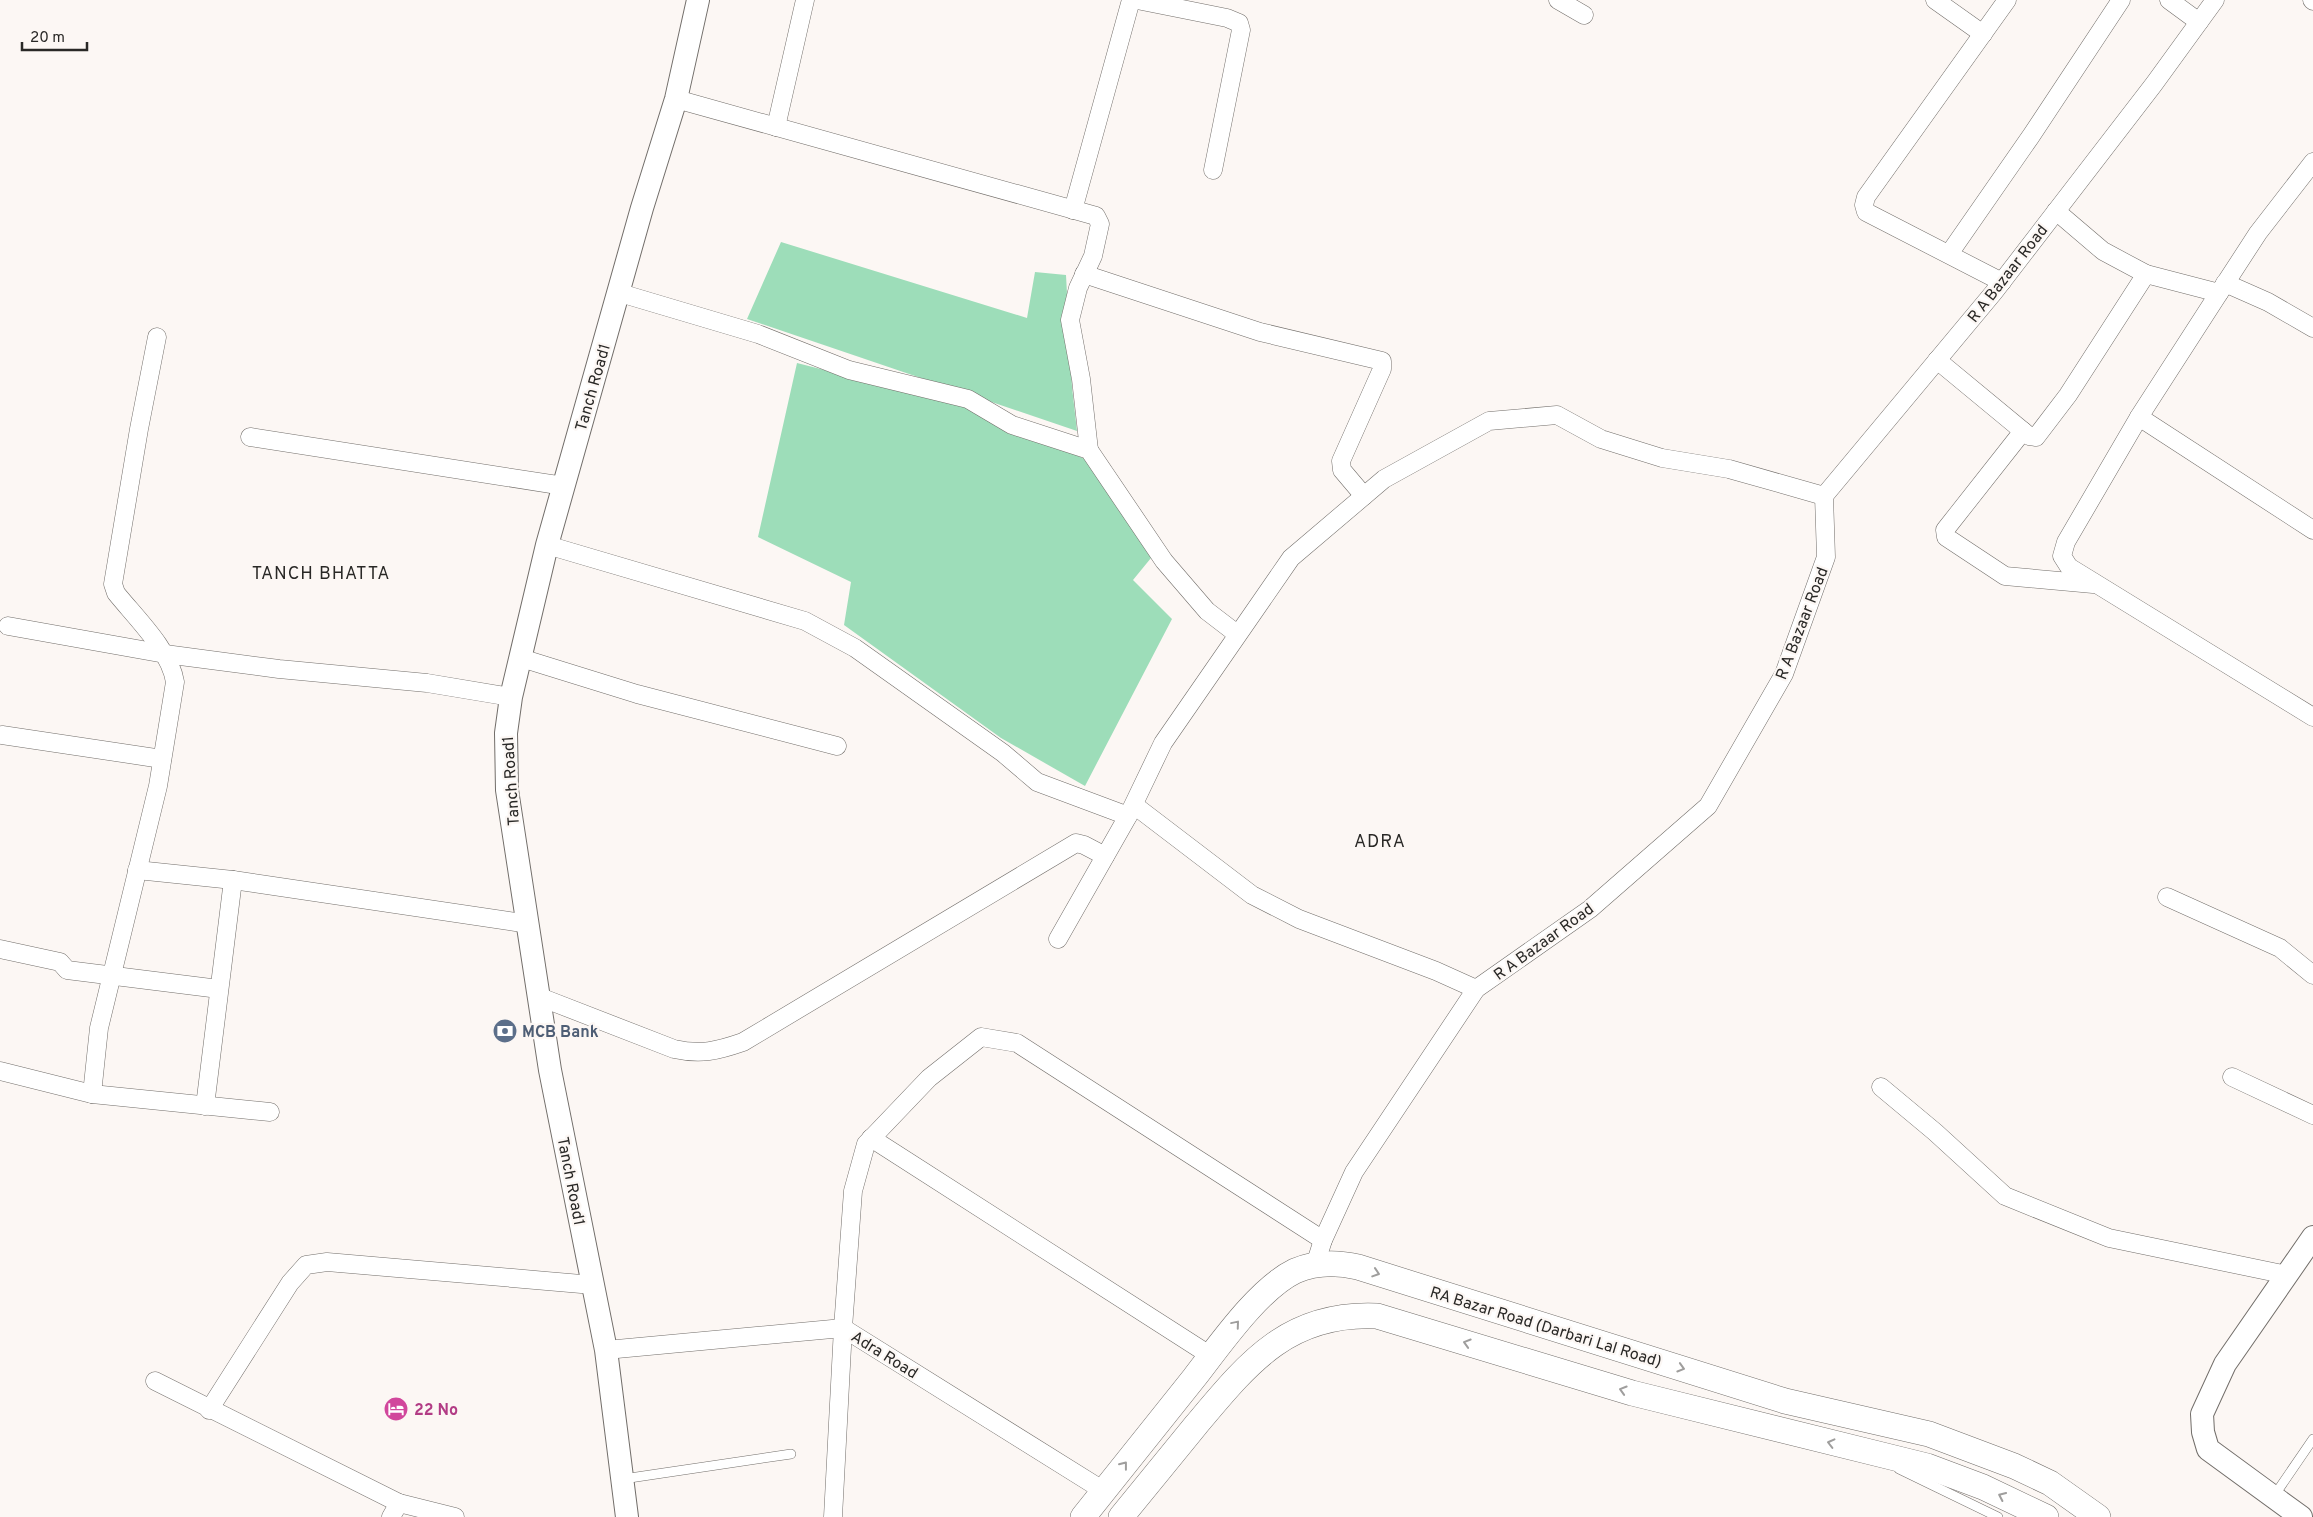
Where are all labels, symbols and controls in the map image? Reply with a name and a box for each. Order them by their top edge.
scale bar [22,20,88,52]
text: 20 m [30,29,65,48]
street label: R A Bazaar Road [1964,221,2053,327]
street label: Tanch Road1 [572,342,616,434]
district label: TANCH BHATTA [252,563,390,586]
street label: R A Bazaar Road [1772,565,1834,683]
street label: Tanch Road1 [499,735,525,826]
district label: ADRA [1354,831,1406,854]
street label: R A Bazaar Road [1490,900,1598,986]
bank icon: MCB Bank [492,1018,518,1044]
place label: MCB Bank [522,1023,599,1043]
street label: Tanch Road1 [552,1135,588,1227]
one-way arrow [1371,1267,1379,1277]
street label: RA Bazar Road (Darbari Lal Road) [1427,1283,1664,1373]
one-way arrow [1231,1321,1240,1330]
street label: Adra Road [847,1327,921,1384]
one-way arrow [1463,1339,1472,1349]
one-way arrow [1676,1363,1685,1373]
one-way arrow [1619,1386,1627,1396]
hotel icon: 22 No [383,1396,409,1422]
place label: 22 No [414,1401,458,1421]
one-way arrow [1827,1439,1835,1449]
one-way arrow [1119,1462,1127,1471]
one-way arrow [1998,1492,2007,1503]

